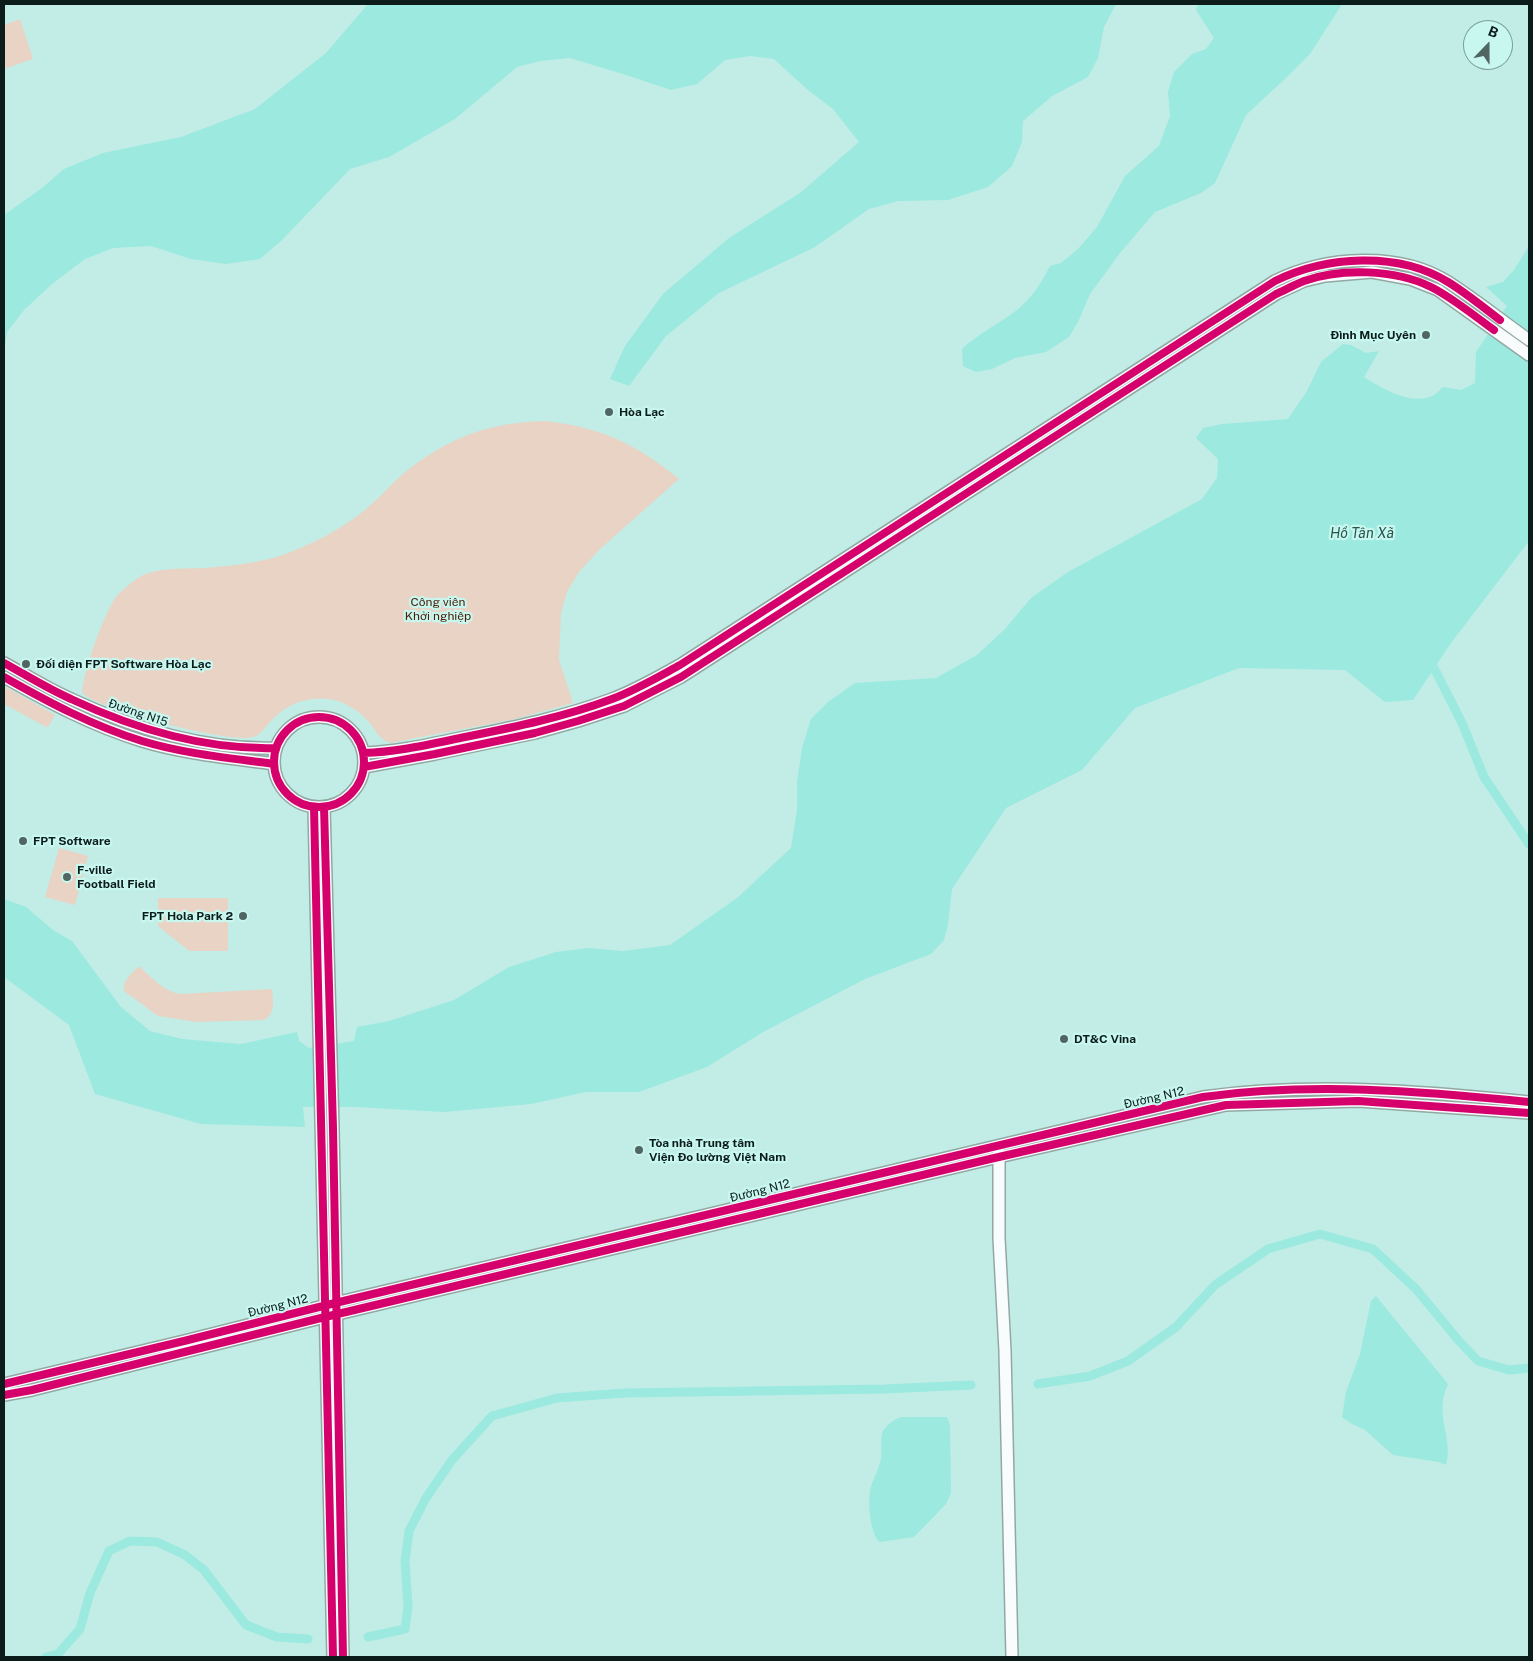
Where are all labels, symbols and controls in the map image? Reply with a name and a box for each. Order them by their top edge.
north arrow [1463,20,1513,70]
text: B [1486,23,1501,41]
place label: Đình Mục Uyên [1330,328,1416,342]
marker: Đình Mục Uyên [1420,329,1432,341]
place label: Hòa Lạc [619,405,665,419]
marker: Hòa Lạc [603,406,615,418]
water label: Hồ Tân Xã [1330,526,1394,542]
park label: Công viên Khởi nghiệp [405,595,471,623]
place label: Đối diện FPT Software Hòa Lạc [36,657,211,671]
marker: Đối diện FPT Software Hòa Lạc [20,658,32,670]
street label: Đường N15 [106,696,170,730]
place label: FPT Software [33,834,111,848]
marker: FPT Software [17,835,29,847]
place label: F-ville Football Field [77,863,156,891]
marker: F-ville Football Field [61,871,73,883]
place label: FPT Hola Park 2 [142,909,233,923]
marker: FPT Hola Park 2 [237,910,249,922]
place label: DT&C Vina [1074,1032,1136,1046]
marker: DT&C Vina [1058,1033,1070,1045]
street label: Đường N12 [1122,1084,1186,1112]
place label: Tòa nhà Trung tâm Viện Đo lường Việt Nam [649,1136,786,1164]
marker: Tòa nhà Trung tâm Viện Đo lường Việt Nam [633,1144,645,1156]
street label: Đường N12 [728,1177,792,1205]
street label: Đường N12 [246,1292,310,1320]

